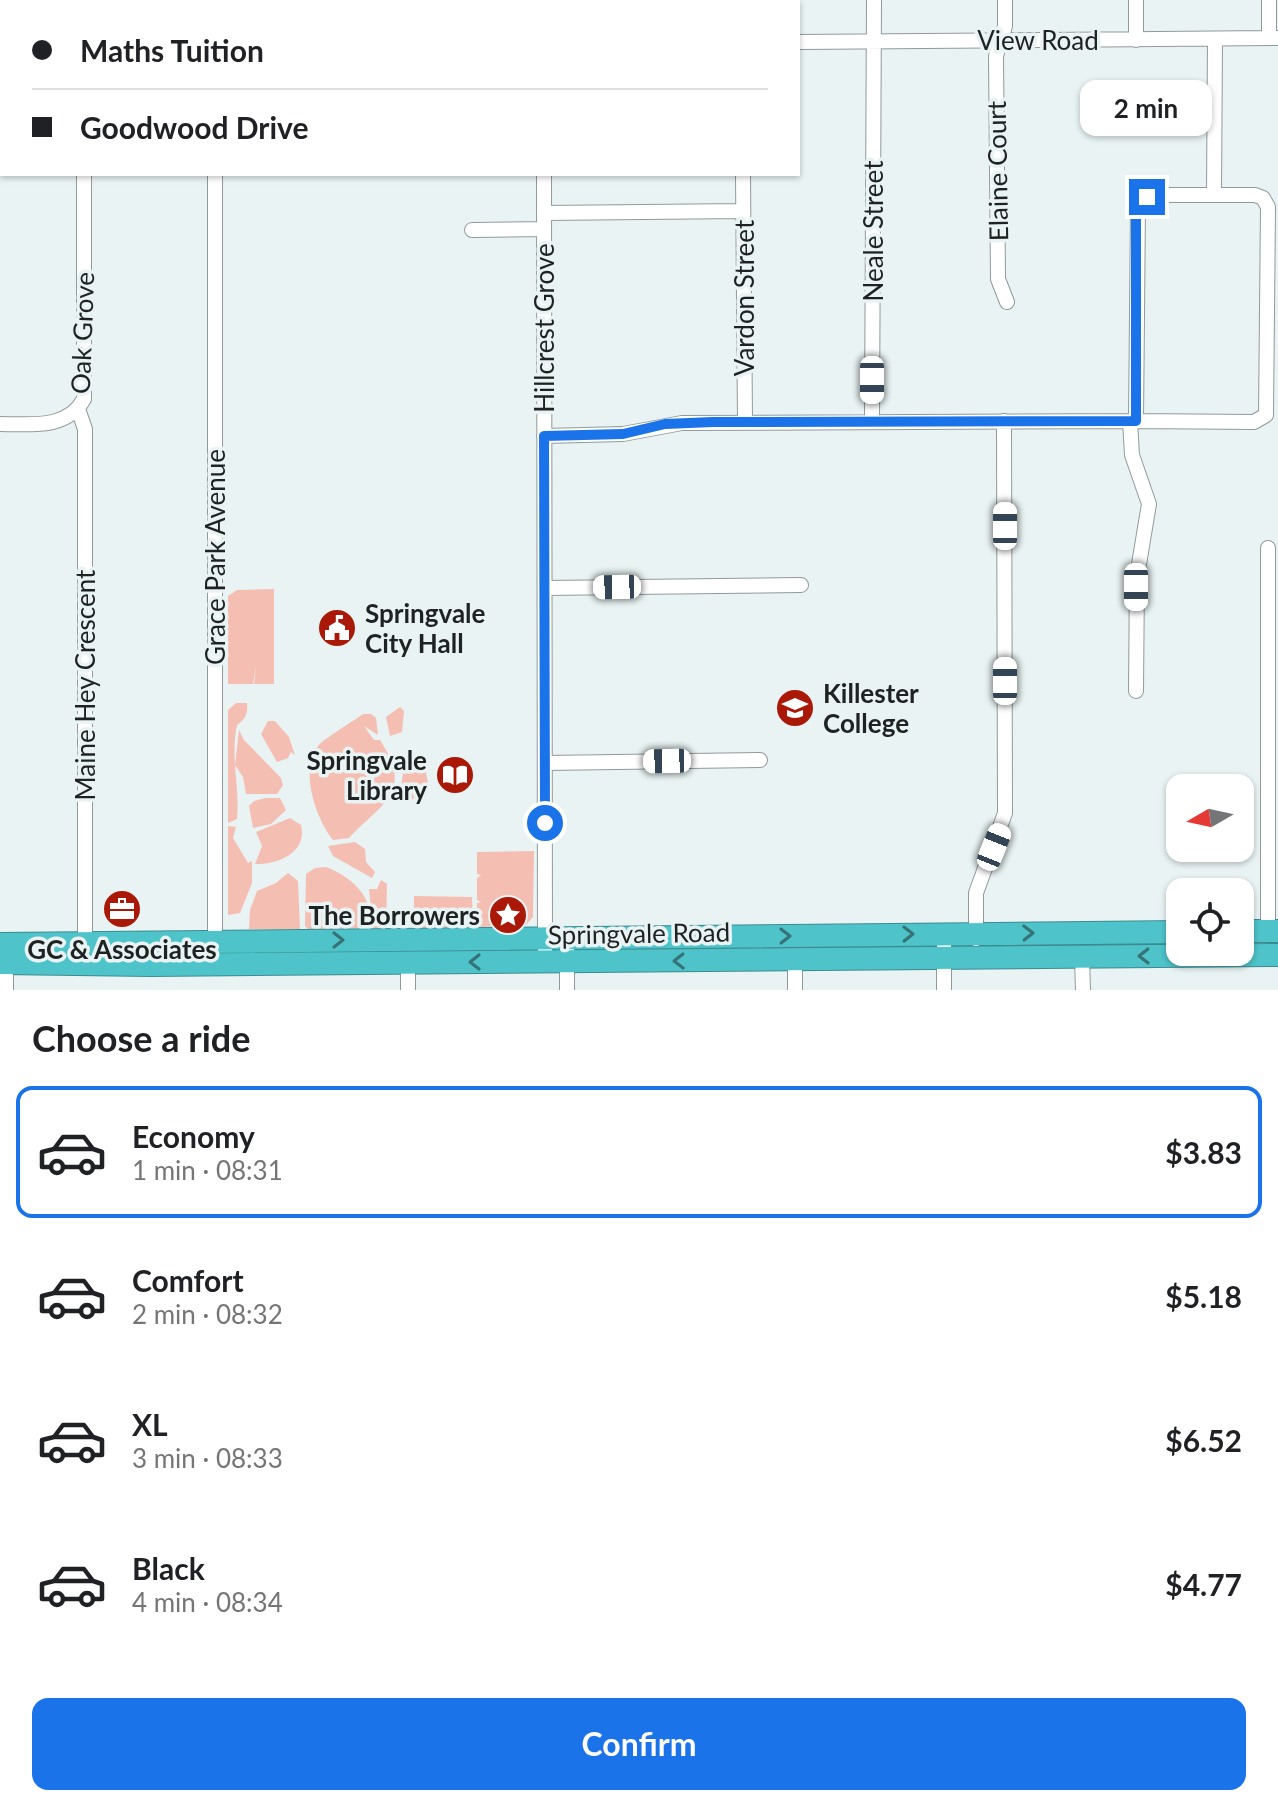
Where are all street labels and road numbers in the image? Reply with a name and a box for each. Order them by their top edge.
street label: View Road [977,24,1099,56]
street label: Elaine Court [980,100,1014,241]
street label: Neale Street [857,160,889,302]
street label: Vardon Street [728,219,760,376]
street label: Hillcrest Grove [528,243,560,413]
street label: Oak Grove [64,271,100,395]
street label: Grace Park Avenue [199,449,231,665]
street label: Maine Hey Crescent [69,569,101,800]
street label: Springvale Road [548,915,730,951]

